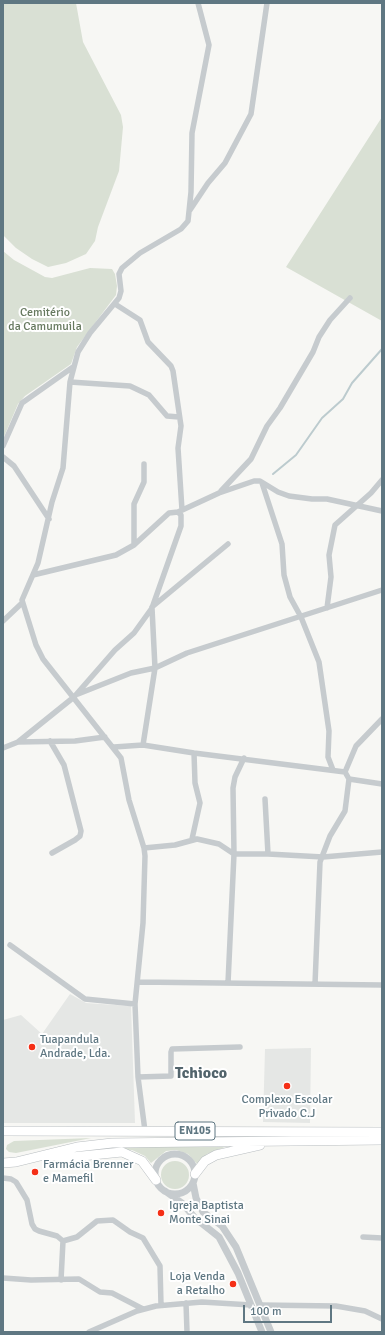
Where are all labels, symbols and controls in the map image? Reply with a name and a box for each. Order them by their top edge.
park label: Cemitério da Camumuila [8,306,82,334]
place label: Tuapandula Andrade, Lda. [40,1033,110,1061]
marker: Tuapandula Andrade, Lda. [27,1042,37,1052]
district label: Tchioco [175,1064,227,1084]
marker: Complexo Escolar Privado C.J [282,1081,292,1091]
place label: Complexo Escolar Privado C.J [242,1093,332,1121]
road number: EN105 [175,1122,215,1140]
place label: Farmácia Brenner e Mamefil [43,1158,134,1186]
marker: Farmácia Brenner e Mamefil [30,1167,40,1177]
place label: Igreja Baptista Monte Sinai [169,1199,244,1227]
marker: Igreja Baptista Monte Sinai [156,1208,166,1218]
place label: Loja Venda a Retalho [169,1270,225,1298]
marker: Loja Venda a Retalho [228,1279,238,1289]
scale bar [245,1297,334,1323]
text: 100 m [250,1304,282,1319]

